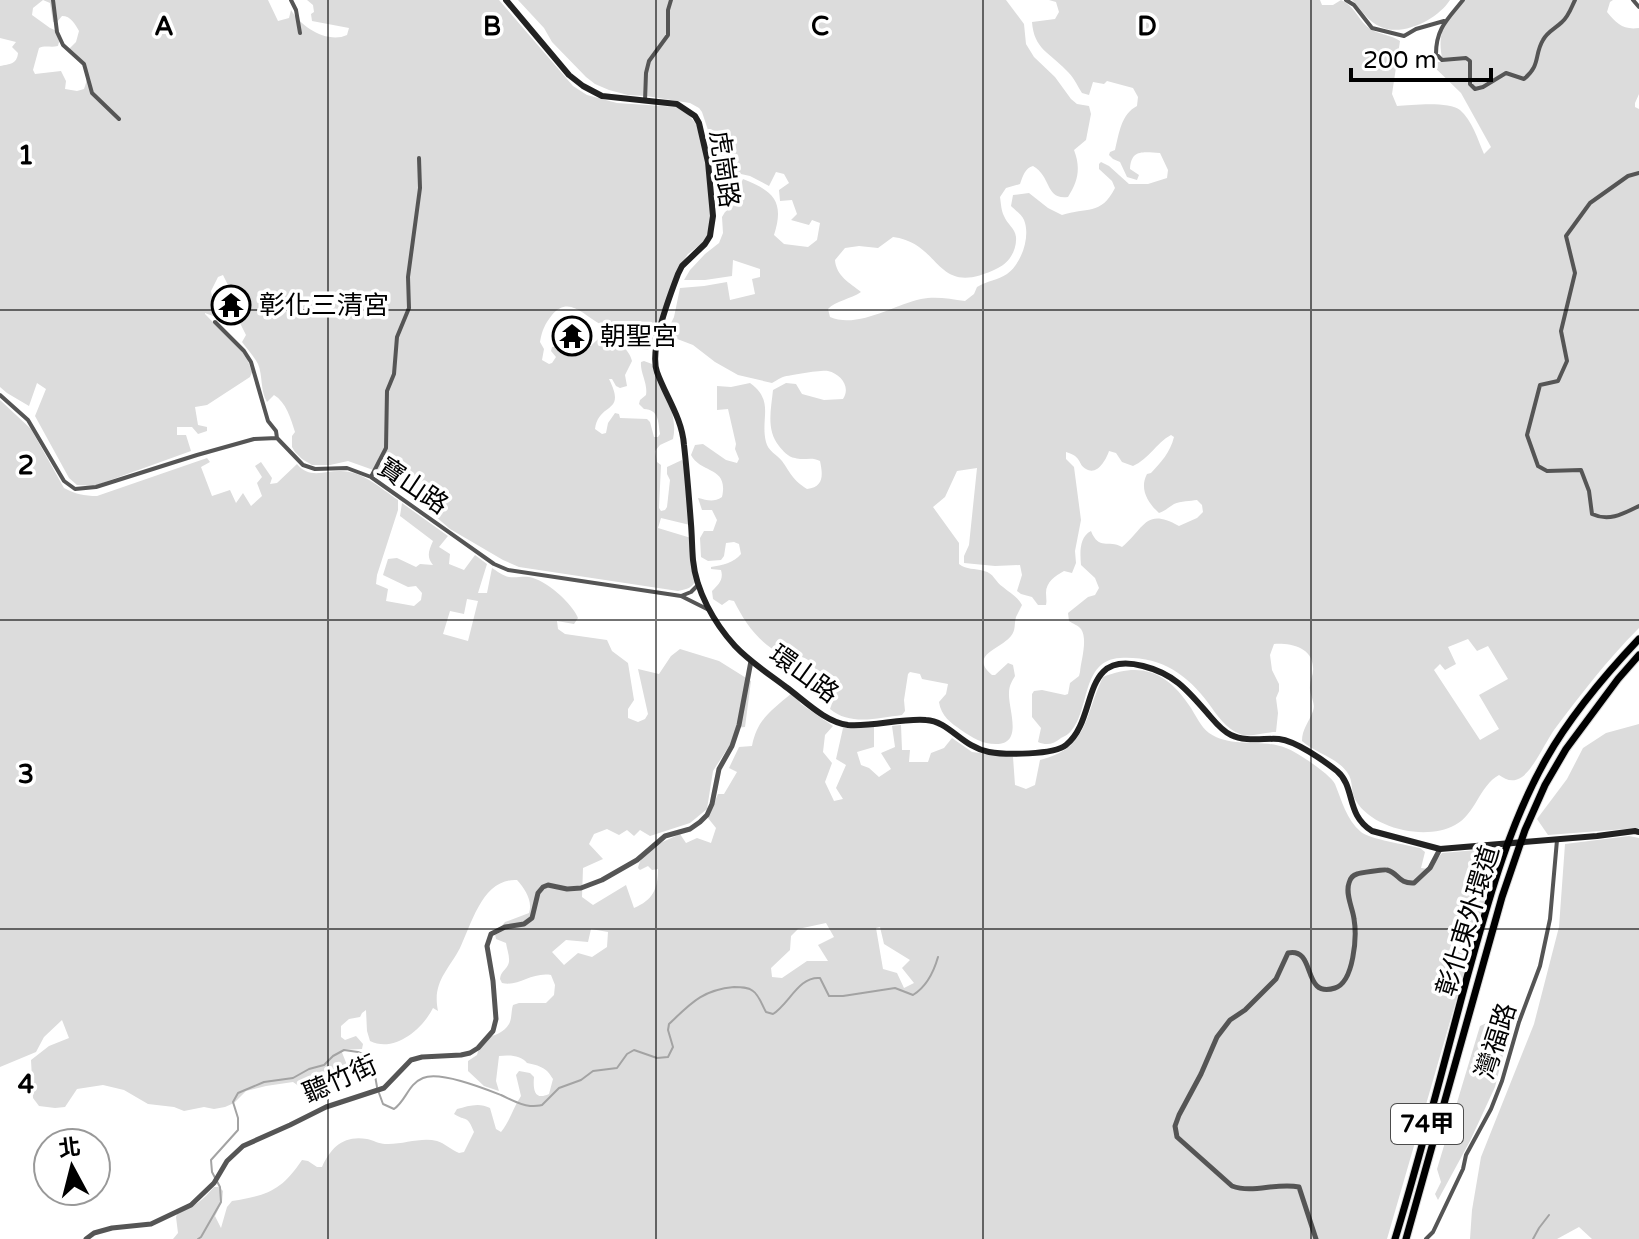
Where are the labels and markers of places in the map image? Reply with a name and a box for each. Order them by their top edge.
temple icon: 彰化三清宮 [210,284,252,326]
place label: 彰化三清宮 [259,290,389,321]
temple icon: 朝聖宮 [551,315,593,357]
place label: 朝聖宮 [600,321,678,352]

